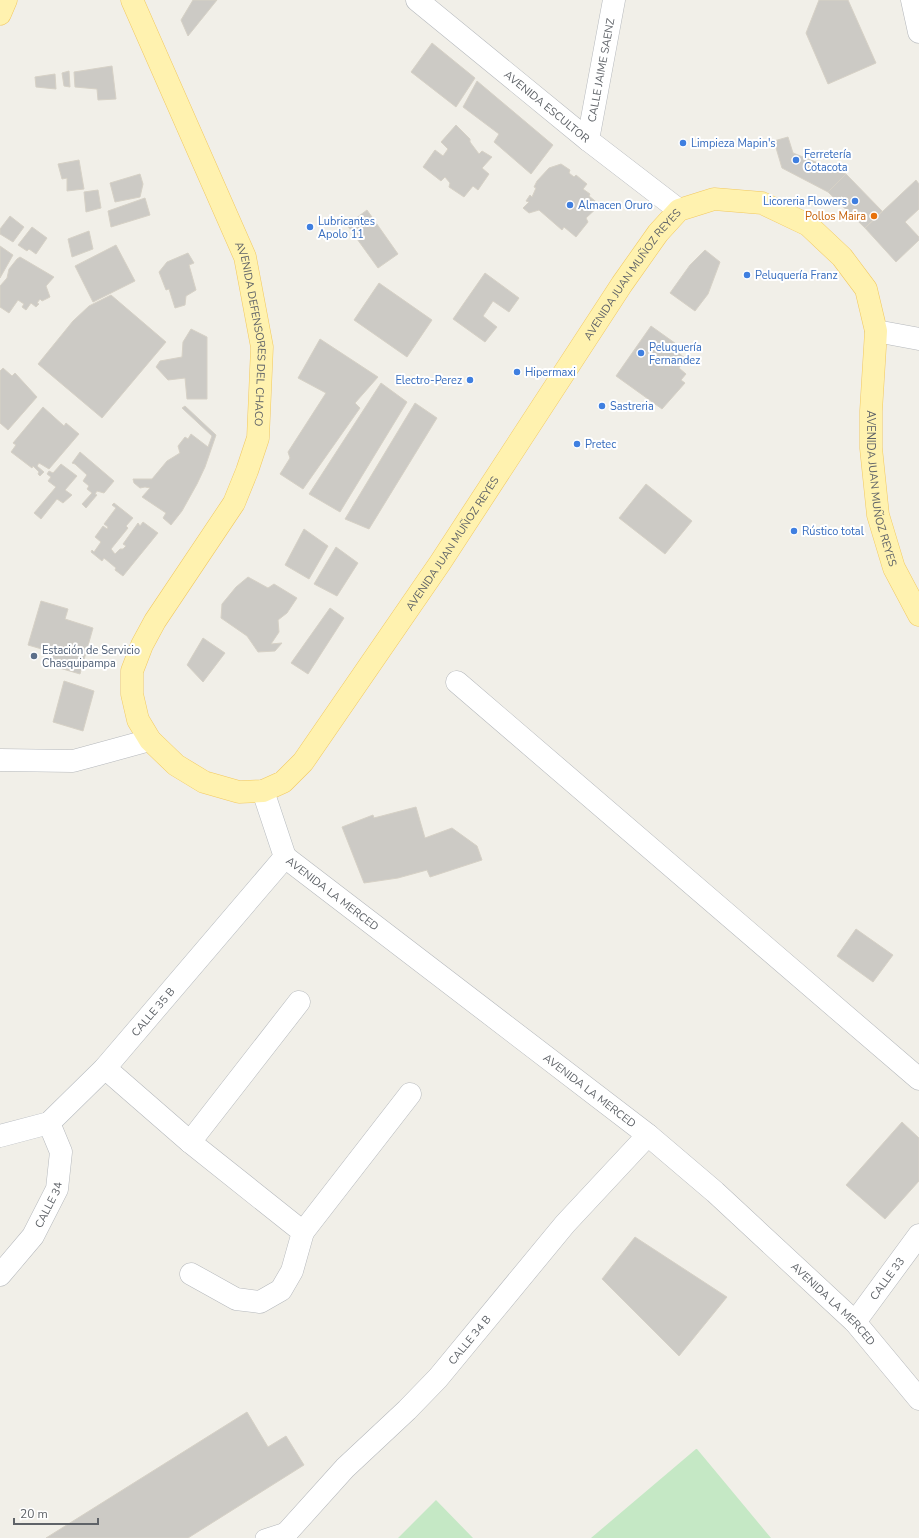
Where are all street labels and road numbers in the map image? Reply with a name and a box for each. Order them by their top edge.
street label: CALLE JAIME SAENZ [584,17,619,123]
street label: AVENIDA ESCULTOR [501,67,593,147]
street label: AVENIDA JUAN MUÑOZ REYES [580,205,685,343]
street label: AVENIDA DEFENSORES DEL CHACO [231,239,269,427]
street label: AVENIDA JUAN MUÑOZ REYES [863,410,900,569]
street label: AVENIDA JUAN MUÑOZ REYES [402,473,503,614]
street label: AVENIDA LA MERCED [283,854,382,934]
street label: CALLE 35 B [128,984,178,1040]
street label: AVENIDA LA MERCED [540,1051,639,1131]
street label: CALLE 34 [31,1181,66,1231]
street label: CALLE 33 [867,1254,908,1303]
street label: AVENIDA LA MERCED [787,1259,878,1349]
street label: CALLE 34 B [445,1312,495,1368]

